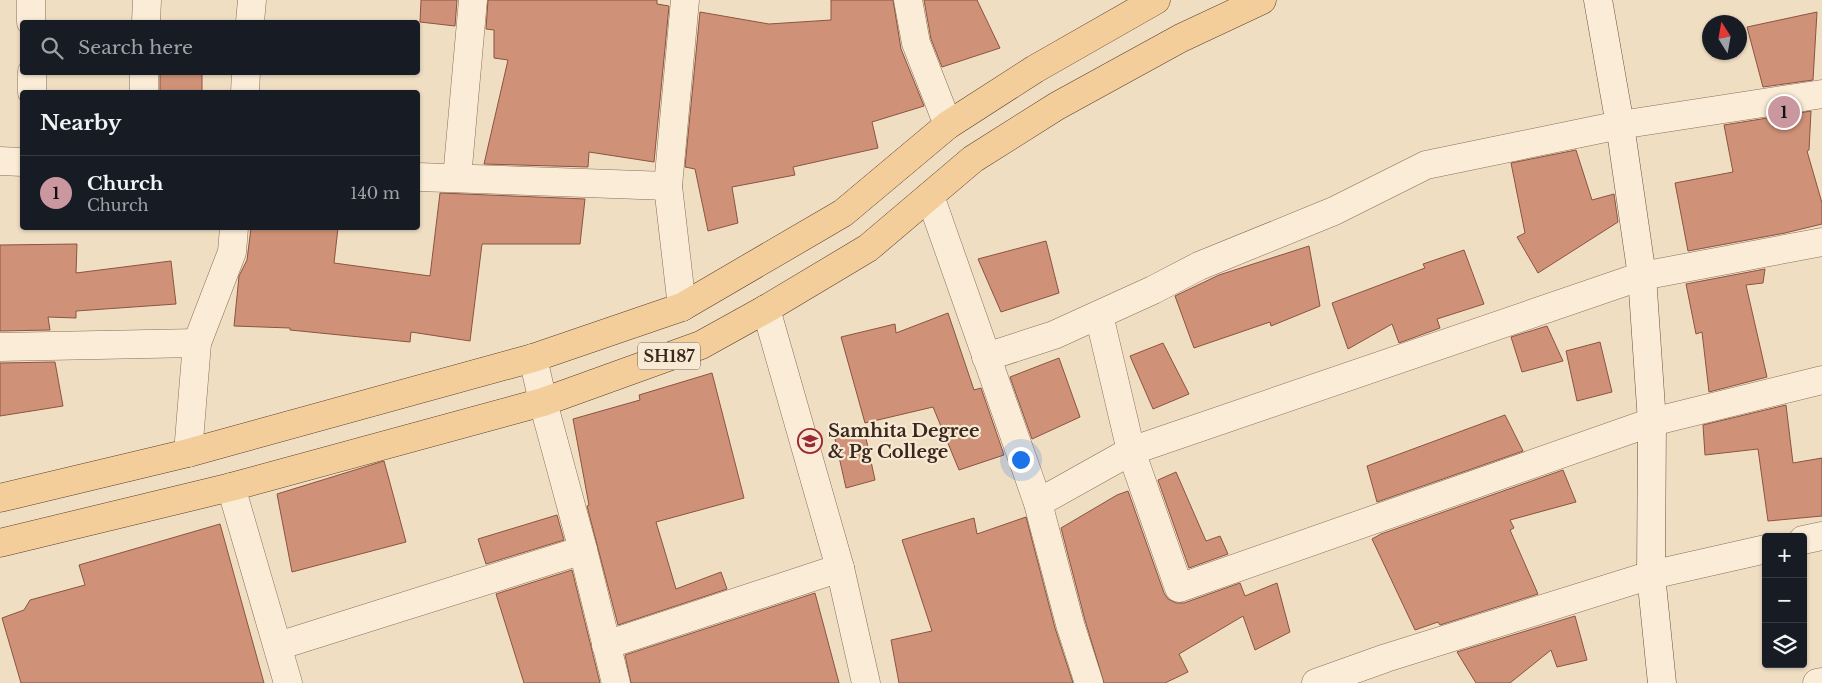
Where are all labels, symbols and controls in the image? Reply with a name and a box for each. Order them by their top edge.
north arrow [1702,15,1747,60]
search box [20,20,420,75]
icon: search [38,34,66,62]
text: Search here [78,36,193,59]
pin: 1 [1768,93,1800,131]
text: Nearby [40,110,121,136]
text: Church [87,172,163,195]
text: 1 [53,183,59,203]
text: 140 m [350,183,400,203]
text: Church [87,195,149,215]
road number: SH187 [638,342,700,370]
place label: Samhita Degree & Pg College [828,420,980,463]
school or university icon: Samhita Degree & Pg College [797,428,823,454]
your location [1008,447,1034,473]
map controls [1762,533,1807,668]
button: + [1762,533,1807,578]
button: − [1762,578,1807,623]
button: layers [1762,623,1807,668]

